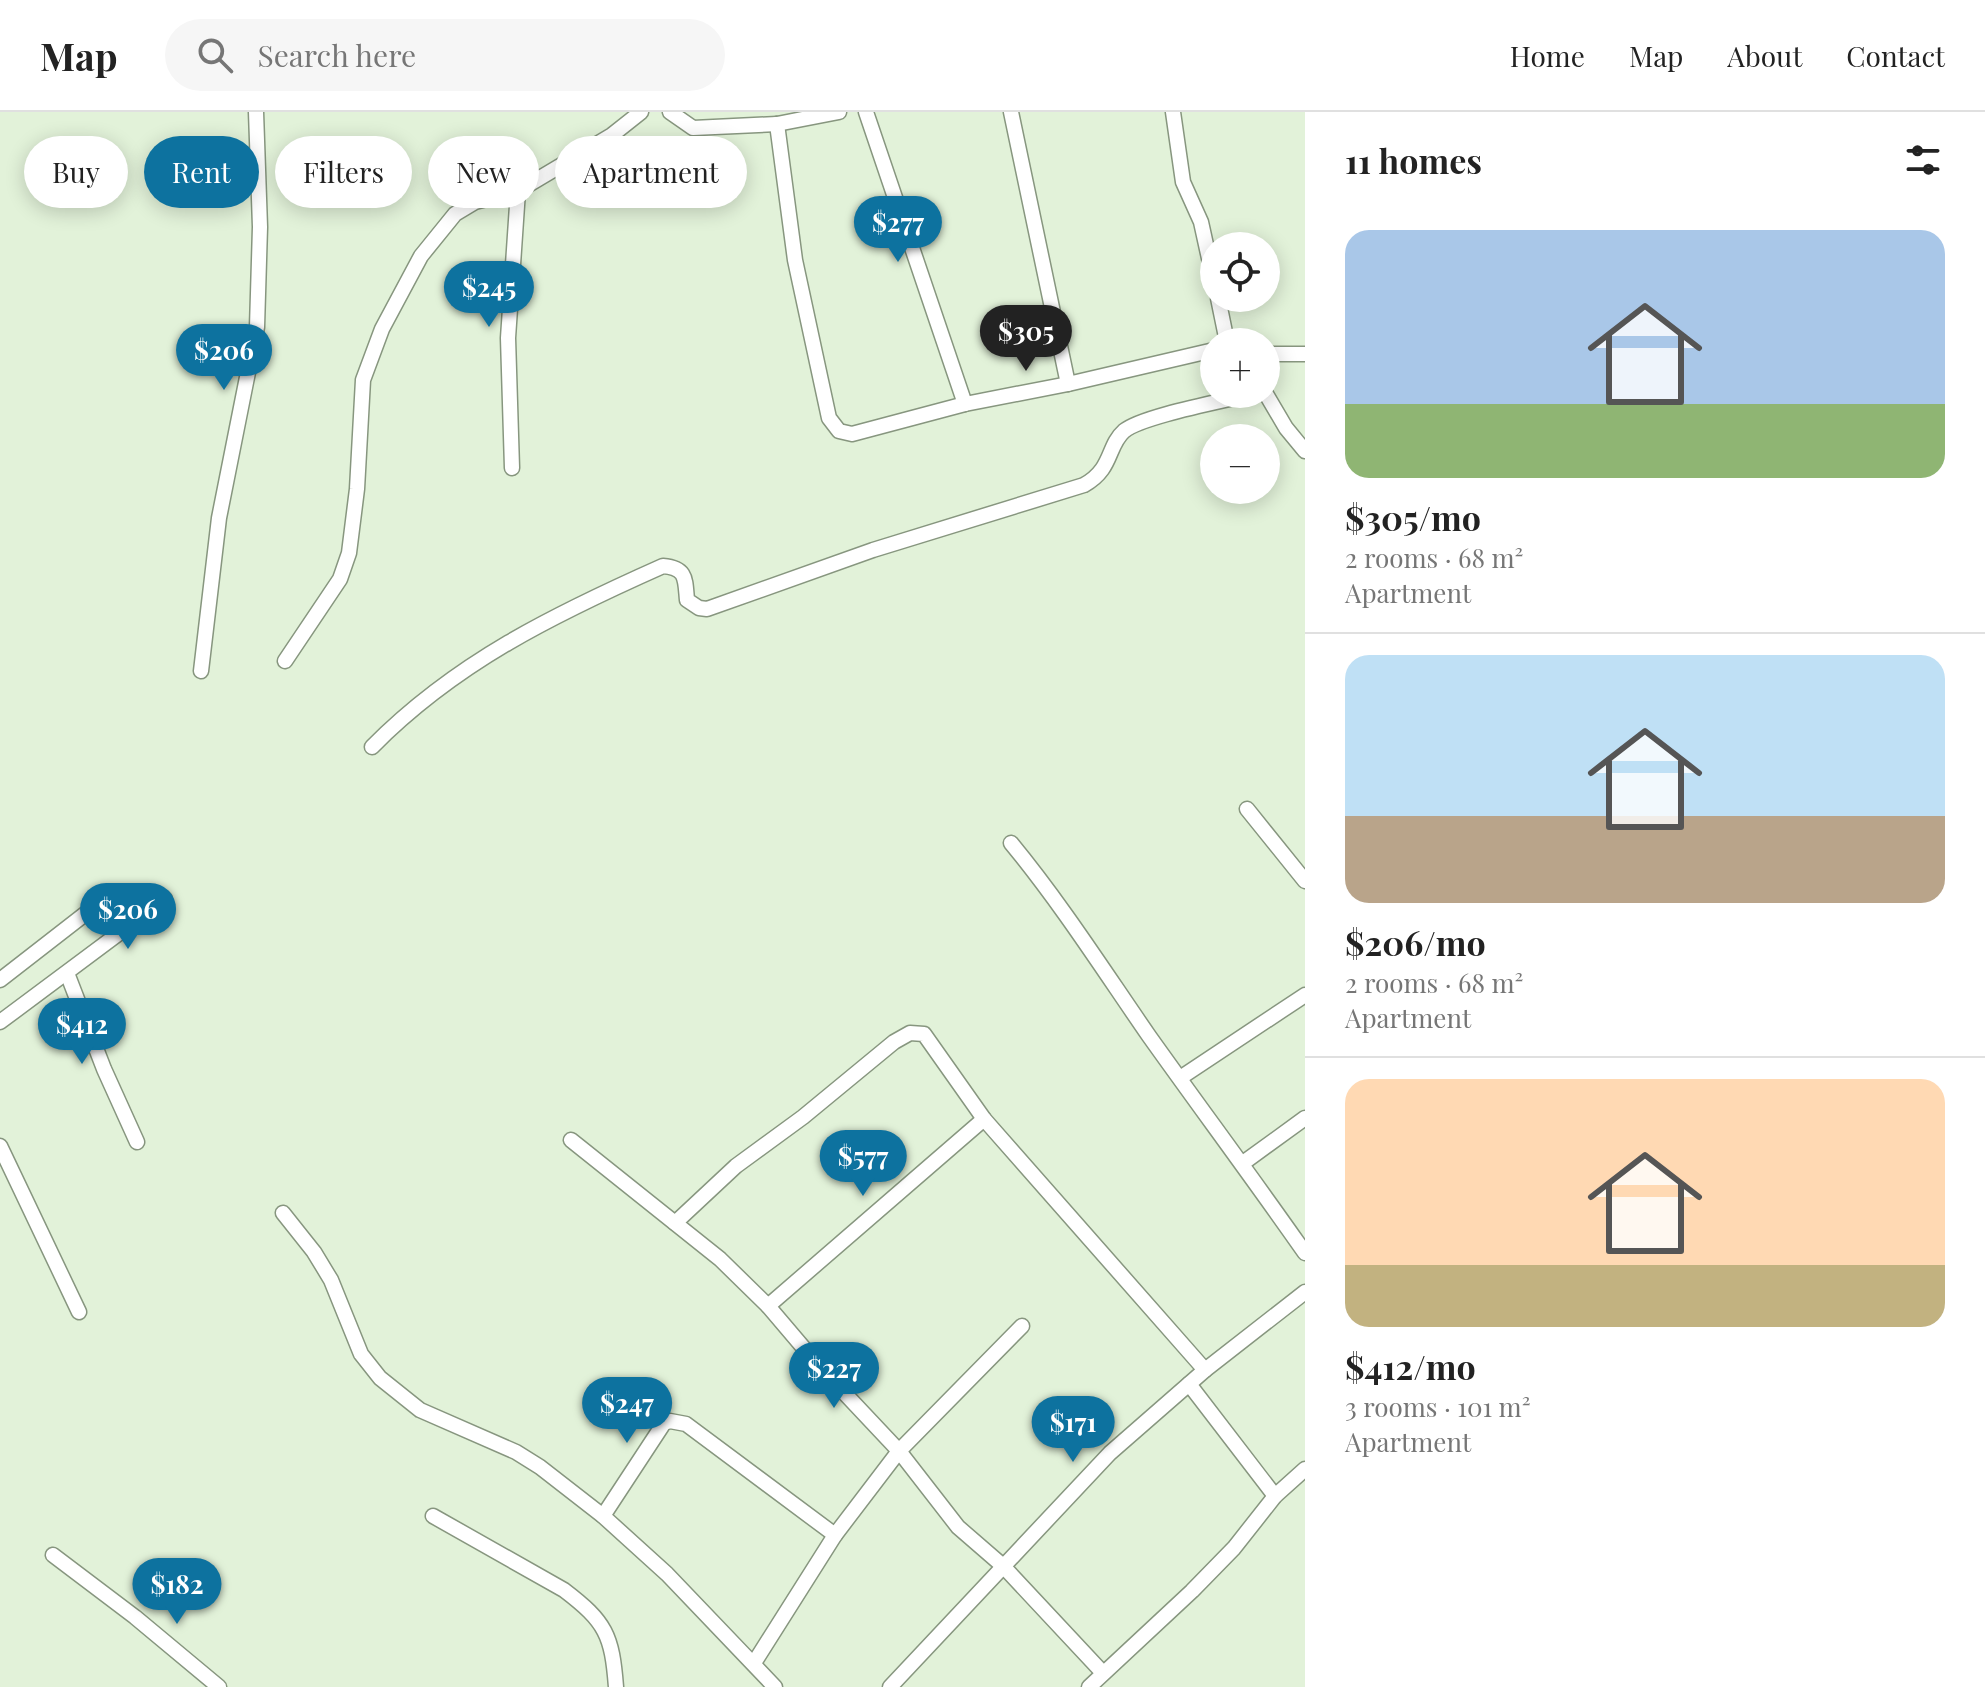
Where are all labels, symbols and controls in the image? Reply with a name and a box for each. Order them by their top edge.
search box [165,19,725,91]
text: Map [40,30,117,81]
icon: search [193,33,237,77]
text: Search here [257,35,416,75]
text: Home [1510,37,1585,74]
text: Map [1629,37,1683,74]
text: About [1727,37,1802,74]
text: Contact [1846,37,1945,74]
chip: Buy [24,136,128,208]
chip: Rent [144,136,259,208]
chip: Filters [275,136,412,208]
chip: New [428,136,539,208]
chip: Apartment [555,136,747,208]
text: 11 homes [1345,137,1482,183]
icon: filters [1901,138,1945,182]
pin: $277 [851,196,945,264]
text: $277 [872,204,924,239]
map controls [1200,232,1280,504]
button: locate [1200,232,1280,312]
pin: $245 [442,261,536,329]
text: $245 [462,269,516,304]
icon: home [1573,282,1717,426]
pin: $305 [979,305,1073,373]
text: $305 [998,313,1054,348]
pin: $206 [177,324,271,392]
button: + [1200,328,1280,408]
text: $206 [194,332,254,367]
button: − [1200,424,1280,504]
text: $305/mo [1345,494,1481,540]
text: 2 rooms · 68 m² [1345,540,1523,575]
text: Apartment [1345,575,1471,610]
icon: home [1573,707,1717,851]
pin: $206 [81,883,175,951]
text: $206 [98,891,158,926]
text: $206/mo [1345,919,1486,965]
text: 2 rooms · 68 m² [1345,965,1523,1000]
pin: $412 [35,998,129,1066]
text: Apartment [1345,1000,1471,1035]
text: $412 [56,1006,108,1041]
pin: $577 [816,1130,910,1198]
icon: home [1573,1131,1717,1275]
text: $577 [838,1138,888,1173]
pin: $227 [787,1342,881,1410]
text: $412/mo [1345,1343,1476,1389]
text: $227 [807,1350,861,1385]
pin: $247 [580,1377,674,1445]
text: $247 [600,1385,654,1420]
text: 3 rooms · 101 m² [1345,1389,1530,1424]
pin: $171 [1026,1396,1120,1464]
text: $171 [1050,1404,1096,1439]
text: Apartment [1345,1424,1471,1459]
pin: $182 [130,1558,224,1626]
text: $182 [150,1566,204,1601]

